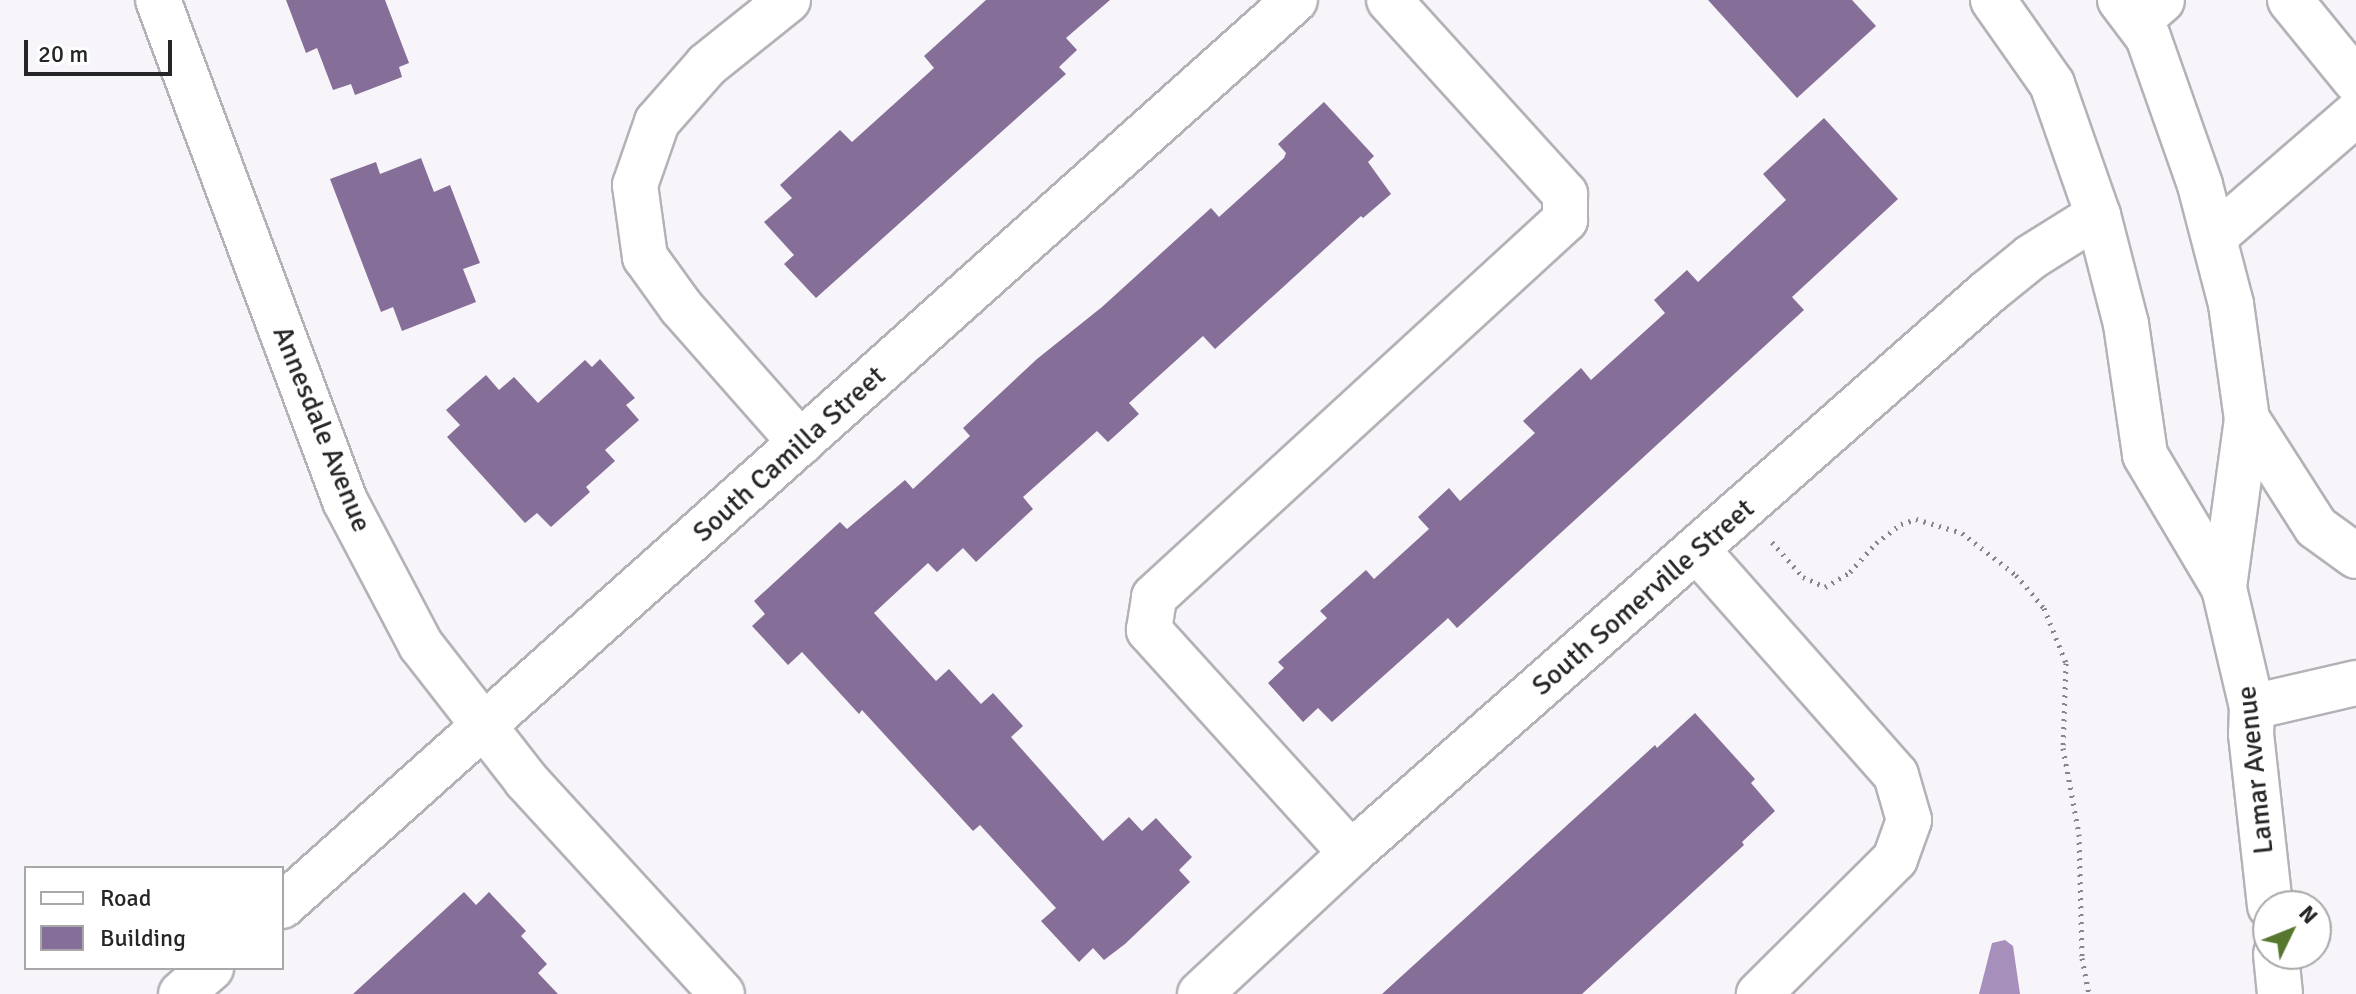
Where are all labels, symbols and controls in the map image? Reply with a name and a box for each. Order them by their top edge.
scale bar [28,24,176,74]
text: 20 m [38,39,88,69]
street label: Annesdale Avenue [265,321,379,537]
street label: South Camilla Street [686,359,892,549]
street label: South Somerville Street [1525,491,1761,703]
street label: Lamar Avenue [2229,684,2281,856]
legend [24,866,284,970]
text: Road [100,883,151,913]
north arrow [2252,890,2332,970]
text: N [2293,900,2324,929]
text: Building [100,923,186,953]

